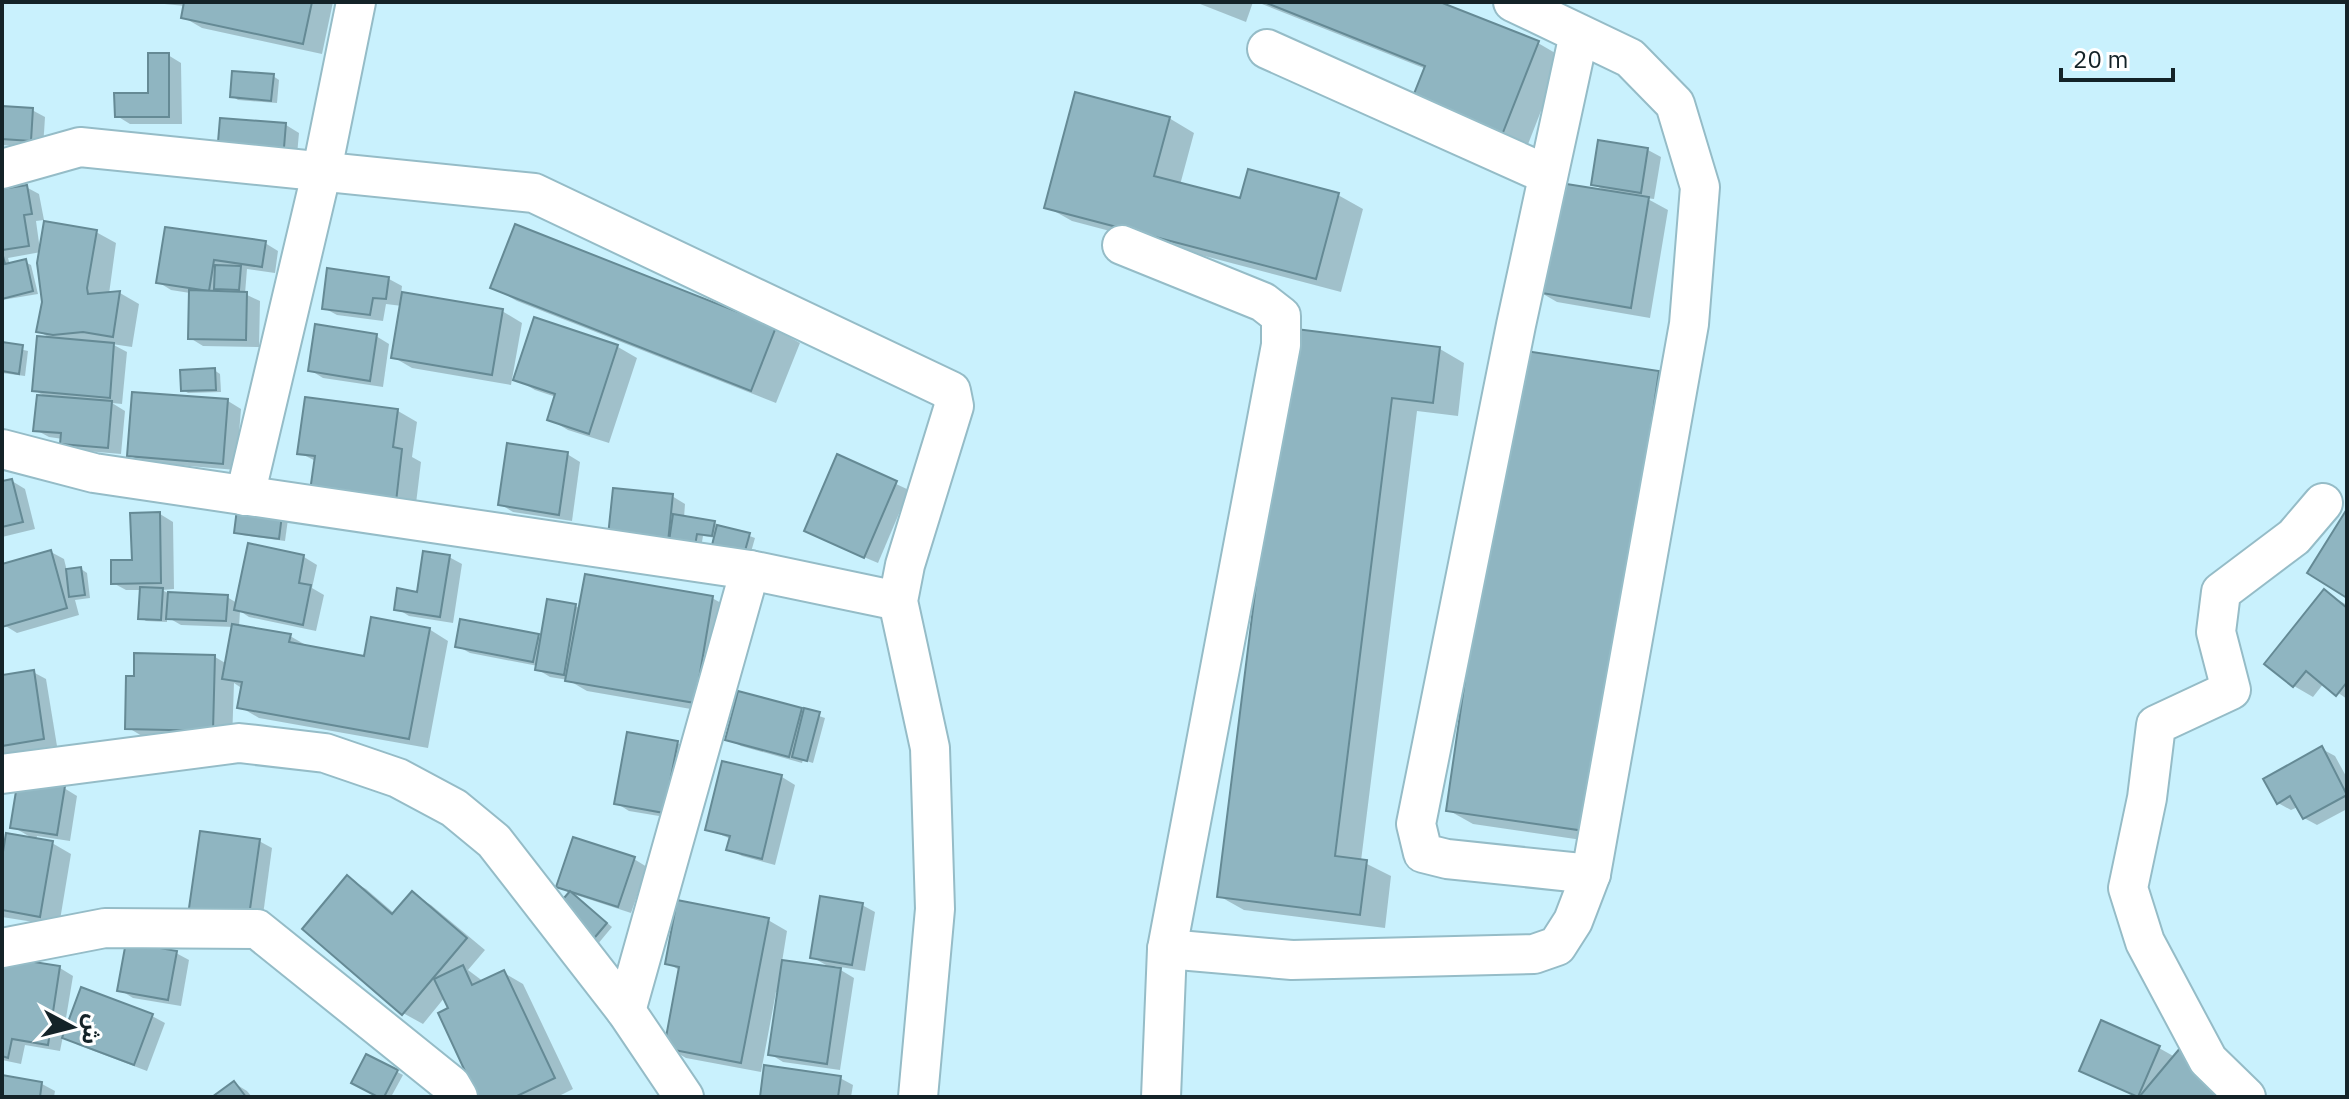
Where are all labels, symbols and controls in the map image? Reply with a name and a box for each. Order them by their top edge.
scale bar [2061,32,2173,82]
text: 20 m [2073,43,2128,75]
north arrow [32,987,112,1067]
text: ش [76,1013,109,1046]

